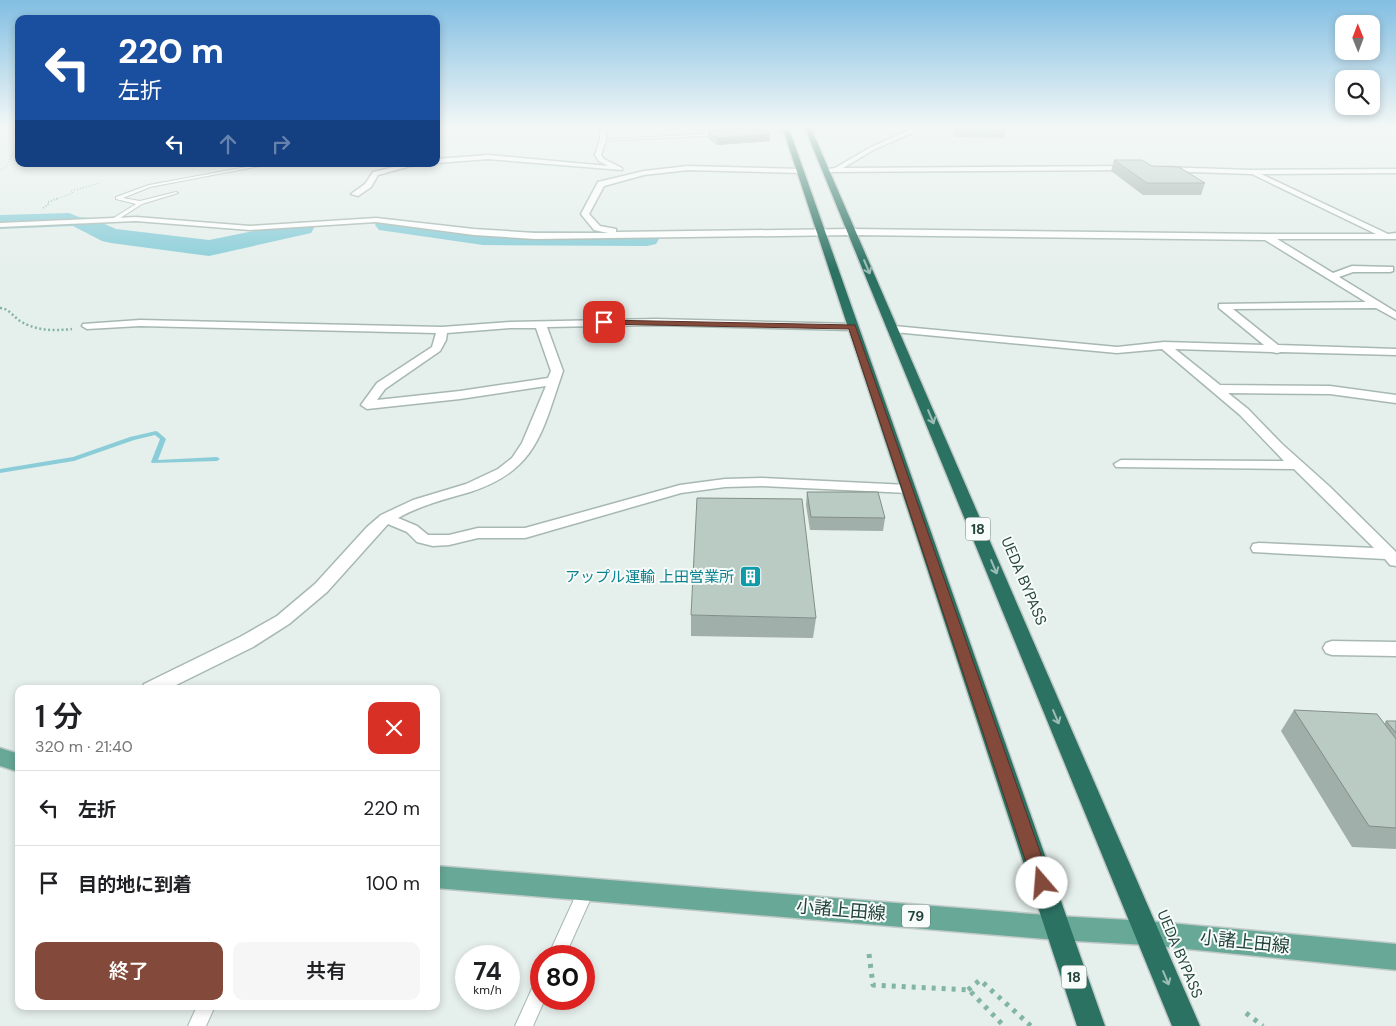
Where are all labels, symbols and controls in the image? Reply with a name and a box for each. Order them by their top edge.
north arrow [1335,15,1380,60]
map controls [1335,15,1380,115]
text: 220 m [118,28,224,74]
icon: left [35,35,100,100]
button: search [1335,70,1380,115]
text: 左折 [118,76,162,105]
icon: left [161,130,189,158]
icon: ahead [214,130,242,158]
icon: right [267,130,295,158]
one-way arrow [863,259,873,274]
pin [583,301,625,343]
icon: arrive [590,308,618,336]
one-way arrow [926,409,936,424]
road number: 18 [966,518,990,540]
street label: UEDA BYPASS [996,534,1052,628]
one-way arrow [989,559,999,574]
building icon: アップル運輸 上田営業所 [738,565,762,589]
place label: アップル運輸 上田営業所 [565,567,734,587]
text: 1 分 [35,697,83,736]
button: close [368,702,420,754]
one-way arrow [1052,709,1062,724]
text: 320 m · 21:40 [35,736,133,757]
icon: left [35,794,63,822]
text: 220 m [363,796,420,821]
text: 左折 [78,797,116,822]
position arrow [1015,856,1067,908]
icon: arrive [35,869,63,897]
text: 100 m [366,871,420,896]
text: 目的地に到着 [78,872,192,897]
street label: 小諸上田線 [795,894,887,926]
road number: 79 [902,904,930,928]
street label: UEDA BYPASS [1152,907,1208,1001]
street label: 小諸上田線 [1199,925,1291,959]
button: 終了 [35,942,223,1000]
button: 共有 [233,942,420,1000]
speed limit sign: 80 [530,945,595,1010]
text: 74 [473,955,502,988]
road number: 18 [1062,966,1086,989]
one-way arrow [1161,970,1171,985]
text: km/h [473,982,502,998]

